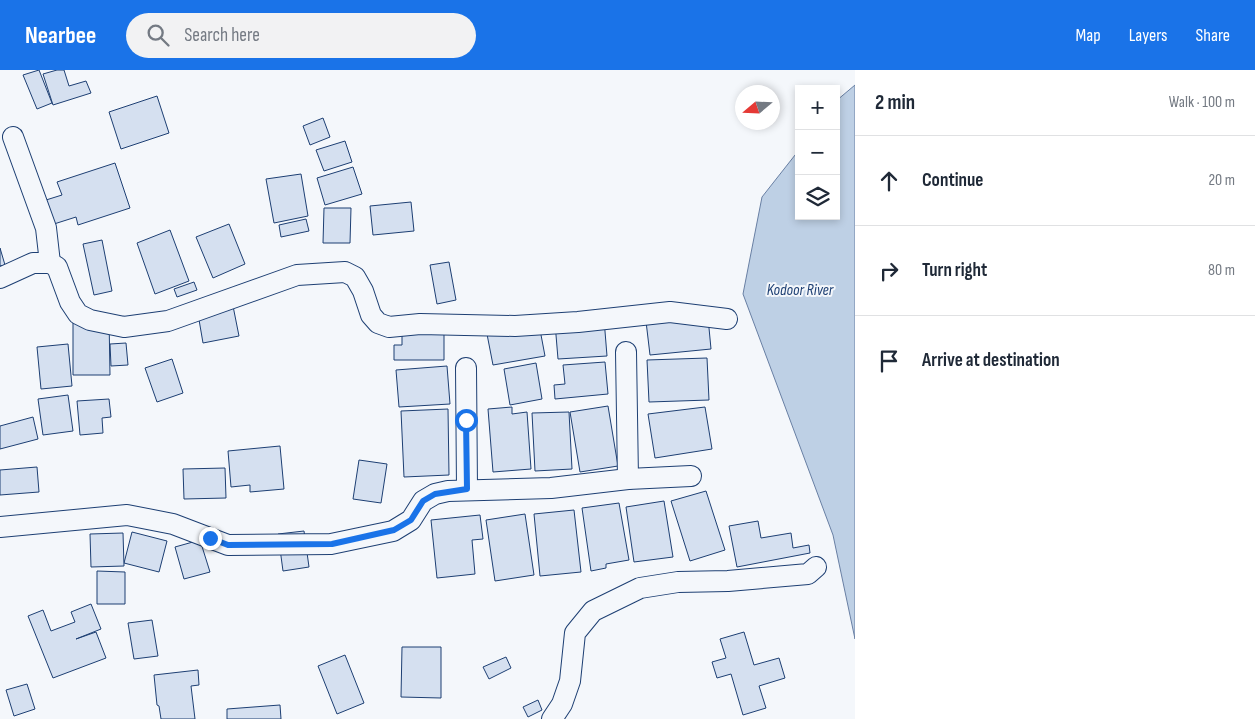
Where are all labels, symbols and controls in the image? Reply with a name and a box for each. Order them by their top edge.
search box [126,13,476,58]
text: Nearbee [25,21,96,50]
icon: search [144,21,172,49]
text: Search here [184,24,260,47]
text: Map [1076,25,1101,46]
text: Layers [1129,25,1168,46]
text: Share [1196,25,1230,46]
north arrow [735,85,780,130]
map controls [795,85,840,220]
button: + [795,85,840,130]
text: 2 min [875,90,915,115]
text: Walk · 100 m [1169,93,1235,112]
button: − [795,130,840,175]
icon: ahead [875,167,903,195]
text: Continue [922,169,983,192]
text: 20 m [1208,171,1235,190]
button: layers [795,175,840,220]
icon: right [875,257,903,285]
text: Turn right [922,259,987,282]
text: 80 m [1208,261,1235,280]
water label: Kodoor River [767,281,834,300]
icon: arrive [875,347,903,375]
text: Arrive at destination [922,349,1060,372]
route start [455,409,478,432]
route end [199,527,222,550]

